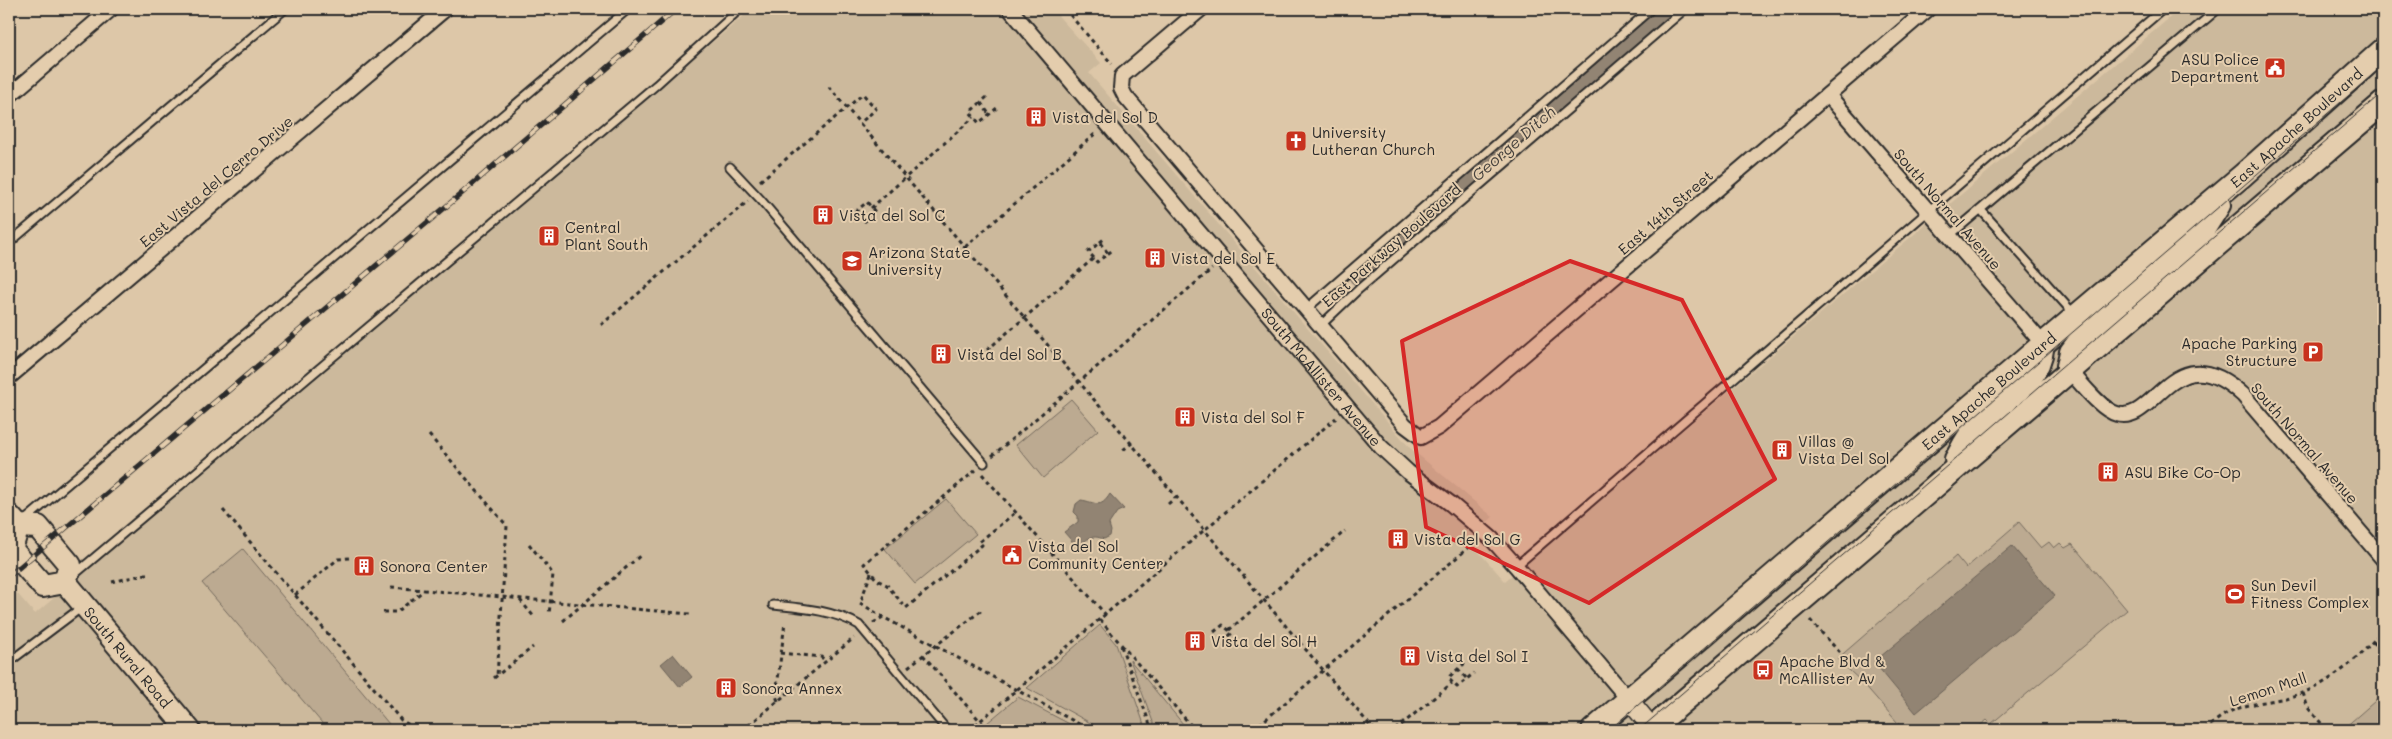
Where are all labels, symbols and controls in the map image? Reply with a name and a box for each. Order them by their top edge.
place label: ASU Police Department [2171,49,2259,86]
public building icon: ASU Police Department [2263,56,2287,80]
street label: East Apache Boulevard [2226,63,2367,192]
water label: George Ditch [1467,101,1559,185]
building icon: Vista del Sol D [1024,105,1048,129]
place label: Vista del Sol D [1052,107,1158,127]
street label: East Vista del Cerro Drive [135,111,297,251]
place label: University Lutheran Church [1312,122,1435,159]
church icon: University Lutheran Church [1284,129,1308,153]
street label: South Normal Avenue [1890,144,2006,274]
street label: East 14th Street [1613,165,1717,259]
street label: East Parkway Boulevard [1317,179,1465,311]
building icon: Vista del Sol C [811,203,835,227]
place label: Vista del Sol C [839,205,946,225]
place label: Central Plant South [565,217,648,254]
building icon: Central Plant South [537,224,561,248]
place label: Arizona State University [868,242,970,279]
building icon: Vista del Sol E [1143,246,1167,270]
place label: Vista del Sol E [1171,248,1276,268]
school or university icon: Arizona State University [840,249,864,273]
street label: South McAllister Avenue [1257,303,1386,451]
street label: East Apache Boulevard [1917,328,2060,454]
place label: Apache Parking Structure [2181,333,2297,370]
parking icon: Apache Parking Structure [2301,340,2325,364]
building icon: Vista del Sol B [929,342,953,366]
place label: Vista del Sol B [957,344,1062,364]
street label: South Normal Avenue [2247,378,2363,508]
building icon: Vista del Sol F [1173,405,1197,429]
place label: Vista del Sol F [1201,407,1305,427]
place label: Villas @ Vista Del Sol [1798,431,1890,468]
building icon: Villas @ Vista Del Sol [1770,438,1794,462]
building icon: ASU Bike Co-Op [2096,460,2120,484]
place label: ASU Bike Co-Op [2124,462,2241,482]
building icon: Vista del Sol G [1386,527,1410,551]
place label: Vista del Sol G [1414,529,1521,549]
place label: Vista del Sol Community Center [1028,536,1164,573]
public building icon: Vista del Sol Community Center [1000,543,1024,567]
building icon: Sonora Center [352,554,376,578]
place label: Sonora Center [380,556,488,576]
place label: Sun Devil Fitness Complex [2251,575,2369,612]
sports icon: Sun Devil Fitness Complex [2223,582,2247,606]
street label: South Rural Road [80,602,176,712]
building icon: Vista del Sol H [1183,629,1207,653]
place label: Vista del Sol H [1211,631,1317,651]
building icon: Vista del Sol I [1398,644,1422,668]
place label: Vista del Sol I [1426,646,1529,666]
place label: Apache Blvd & McAllister Av [1779,651,1886,688]
bus stop icon: Apache Blvd & McAllister Av [1751,658,1775,682]
street label: Lemon Mall [2227,667,2309,711]
building icon: Sonora Annex [714,676,738,700]
place label: Sonora Annex [742,678,843,698]

